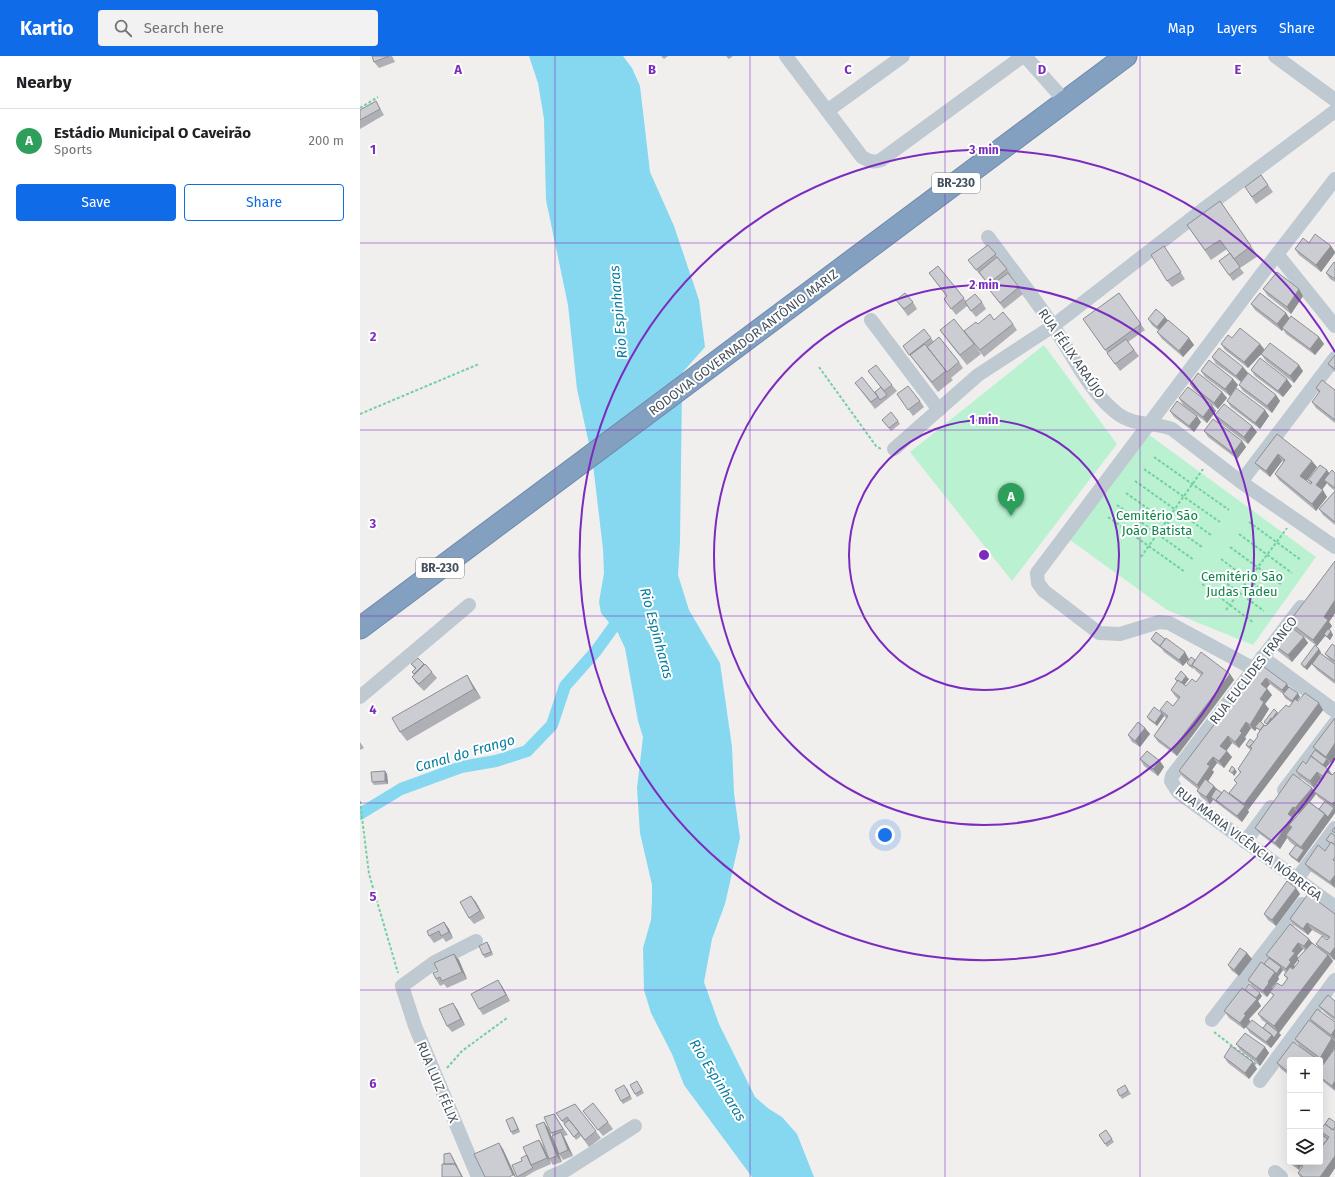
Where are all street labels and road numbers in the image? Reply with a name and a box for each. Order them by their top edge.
road number: BR-230 [932,173,980,193]
street label: RODOVIA GOVERNADOR ANTÔNIO MARIZ [646,266,841,419]
street label: RUA FÉLIX ARAÚJO [1035,306,1108,401]
road number: BR-230 [416,558,464,578]
street label: RUA EUCLIDES FRANCO [1207,613,1300,727]
street label: RUA MARIA VICÊNCIA NÓBREGA [1172,783,1325,904]
street label: RUA LUIZ FÉLIX [414,1039,461,1125]

